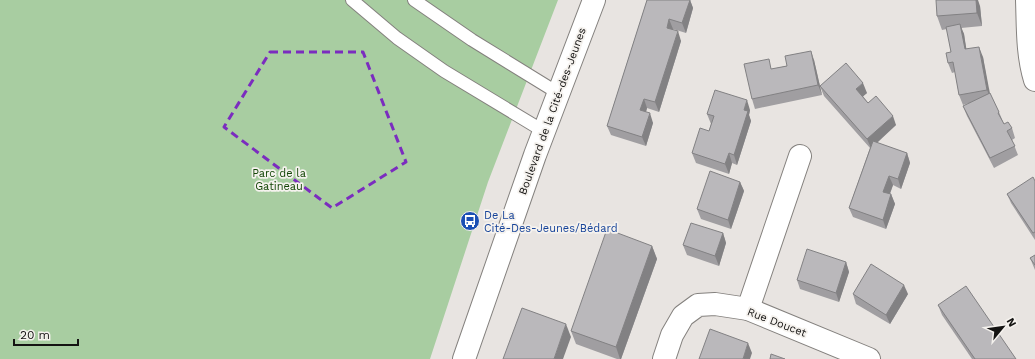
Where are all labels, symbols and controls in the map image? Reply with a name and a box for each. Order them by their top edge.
street label: Boulevard de la Cité-des-Jeunes [516,26,589,197]
park label: Parc de la Gatineau [252,167,306,193]
place label: De La Cité-Des-Jeunes/Bédard [484,209,618,235]
bus stop icon: De La Cité-Des-Jeunes/Bédard [459,210,481,232]
street label: Rue Doucet [745,305,809,340]
north arrow [983,307,1023,347]
text: N [1004,316,1019,329]
scale bar [14,321,78,347]
text: 20 m [20,328,50,342]

